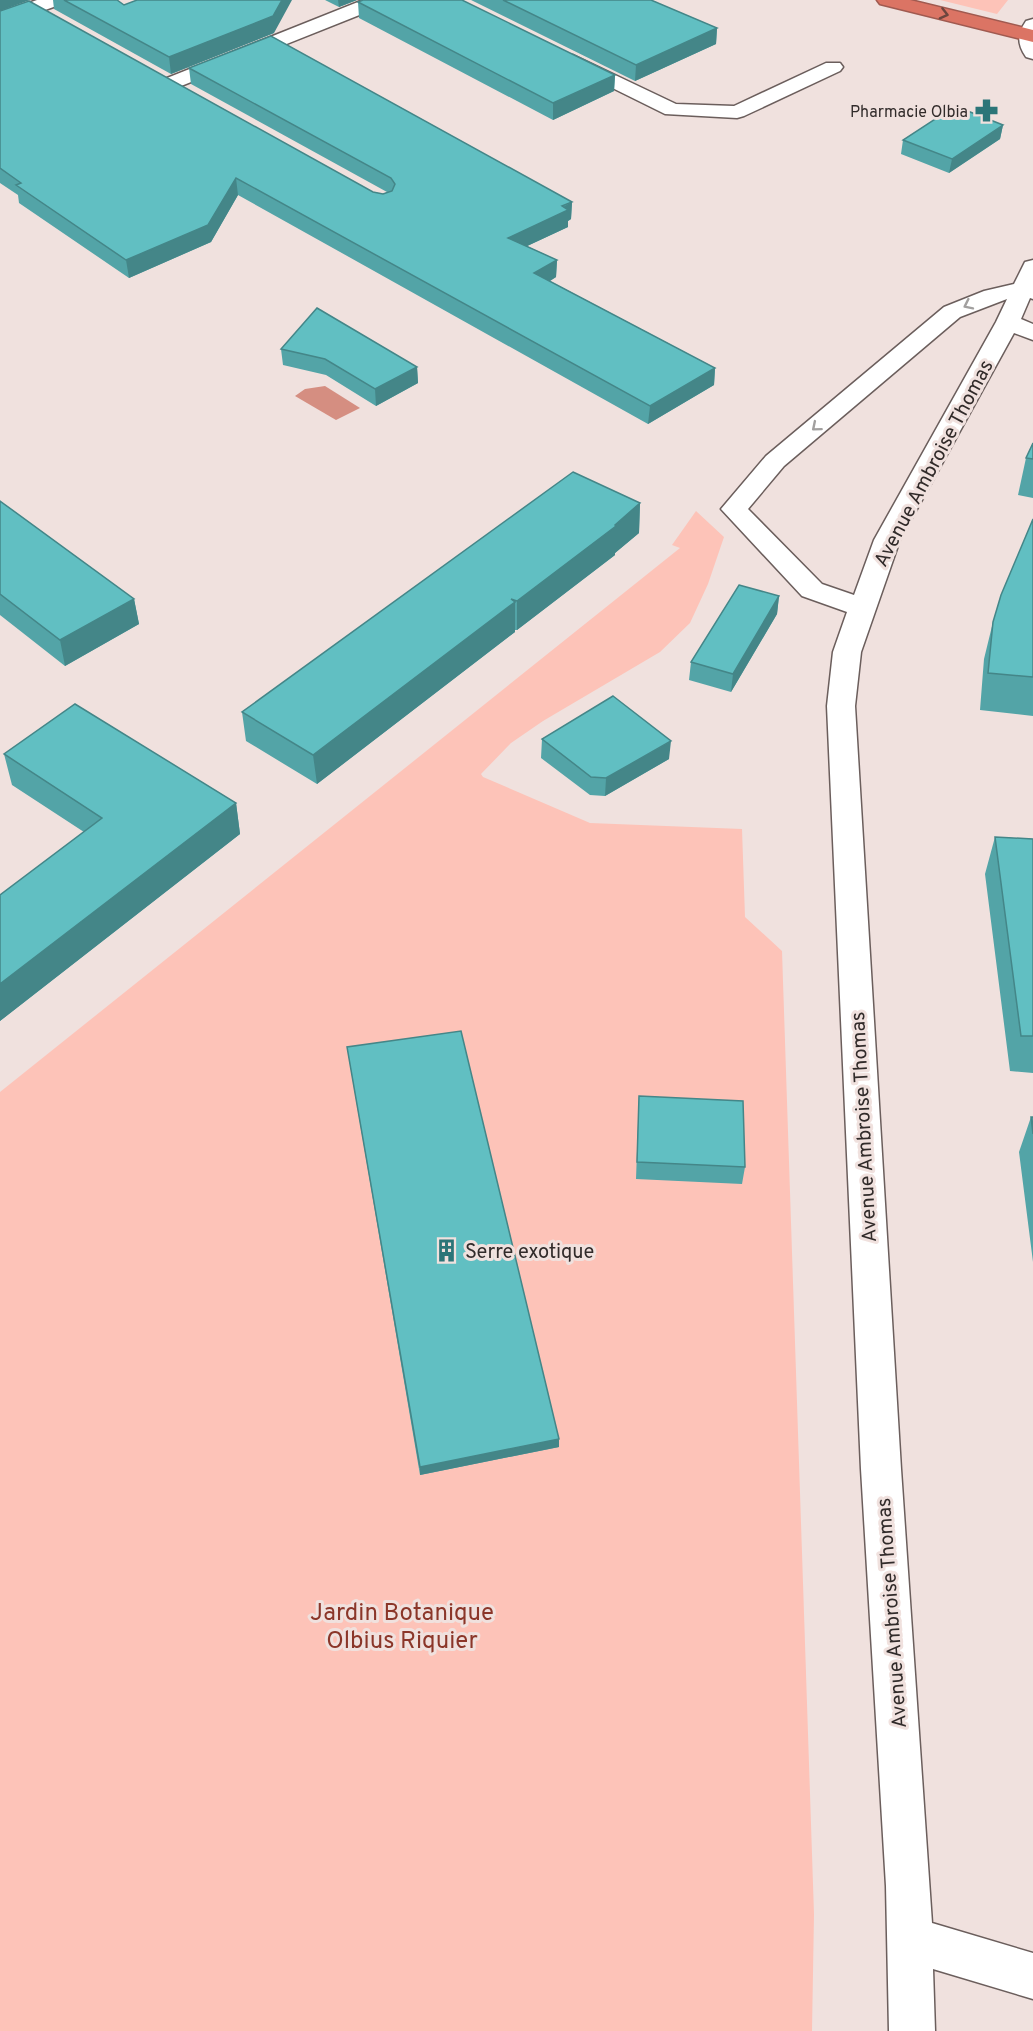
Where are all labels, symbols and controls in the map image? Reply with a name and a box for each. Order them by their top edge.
one-way arrow [939,7,949,20]
pharmacy icon: Pharmacie Olbia [973,98,999,124]
place label: Pharmacie Olbia [850,103,968,123]
one-way arrow [963,297,974,309]
street label: Avenue Ambroise Thomas [869,356,1000,572]
one-way arrow [812,419,823,430]
street label: Avenue Ambroise Thomas [846,1011,884,1243]
building icon: Serre exotique [434,1238,460,1264]
place label: Serre exotique [465,1240,594,1266]
street label: Avenue Ambroise Thomas [872,1497,914,1729]
park label: Jardin Botanique Olbius Riquier [310,1599,494,1657]

